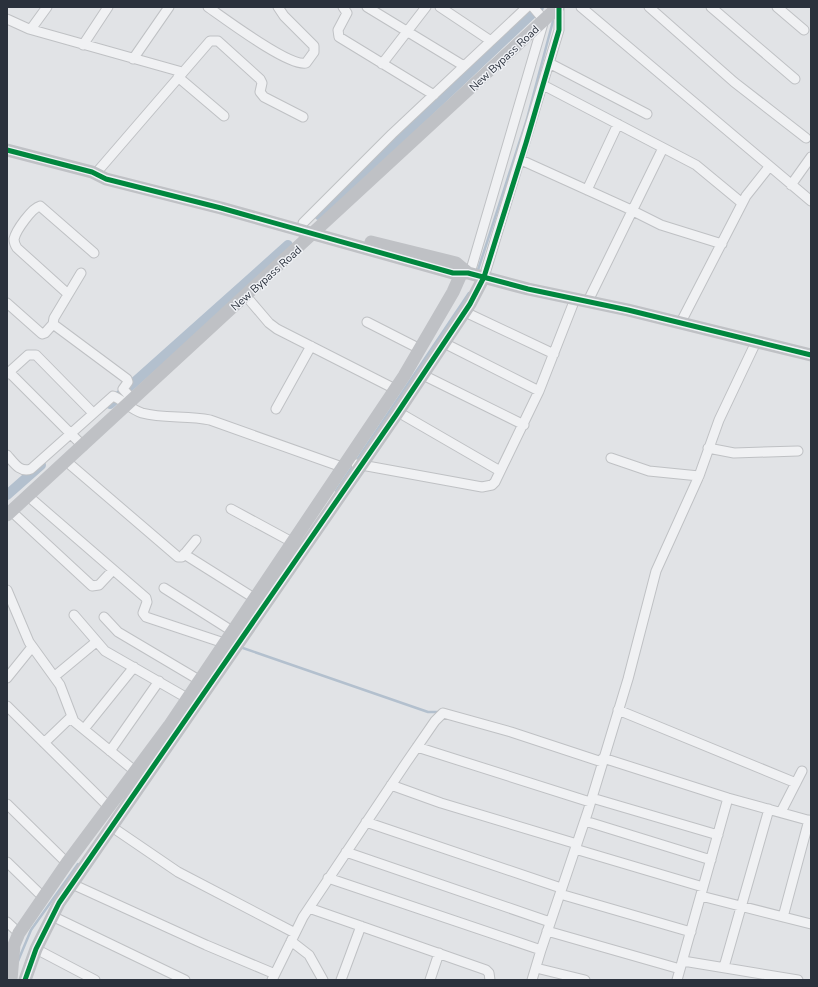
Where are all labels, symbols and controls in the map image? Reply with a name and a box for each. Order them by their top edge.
street label: New Bypass Road [466,22,542,95]
street label: New Bypass Road [228,243,305,314]

